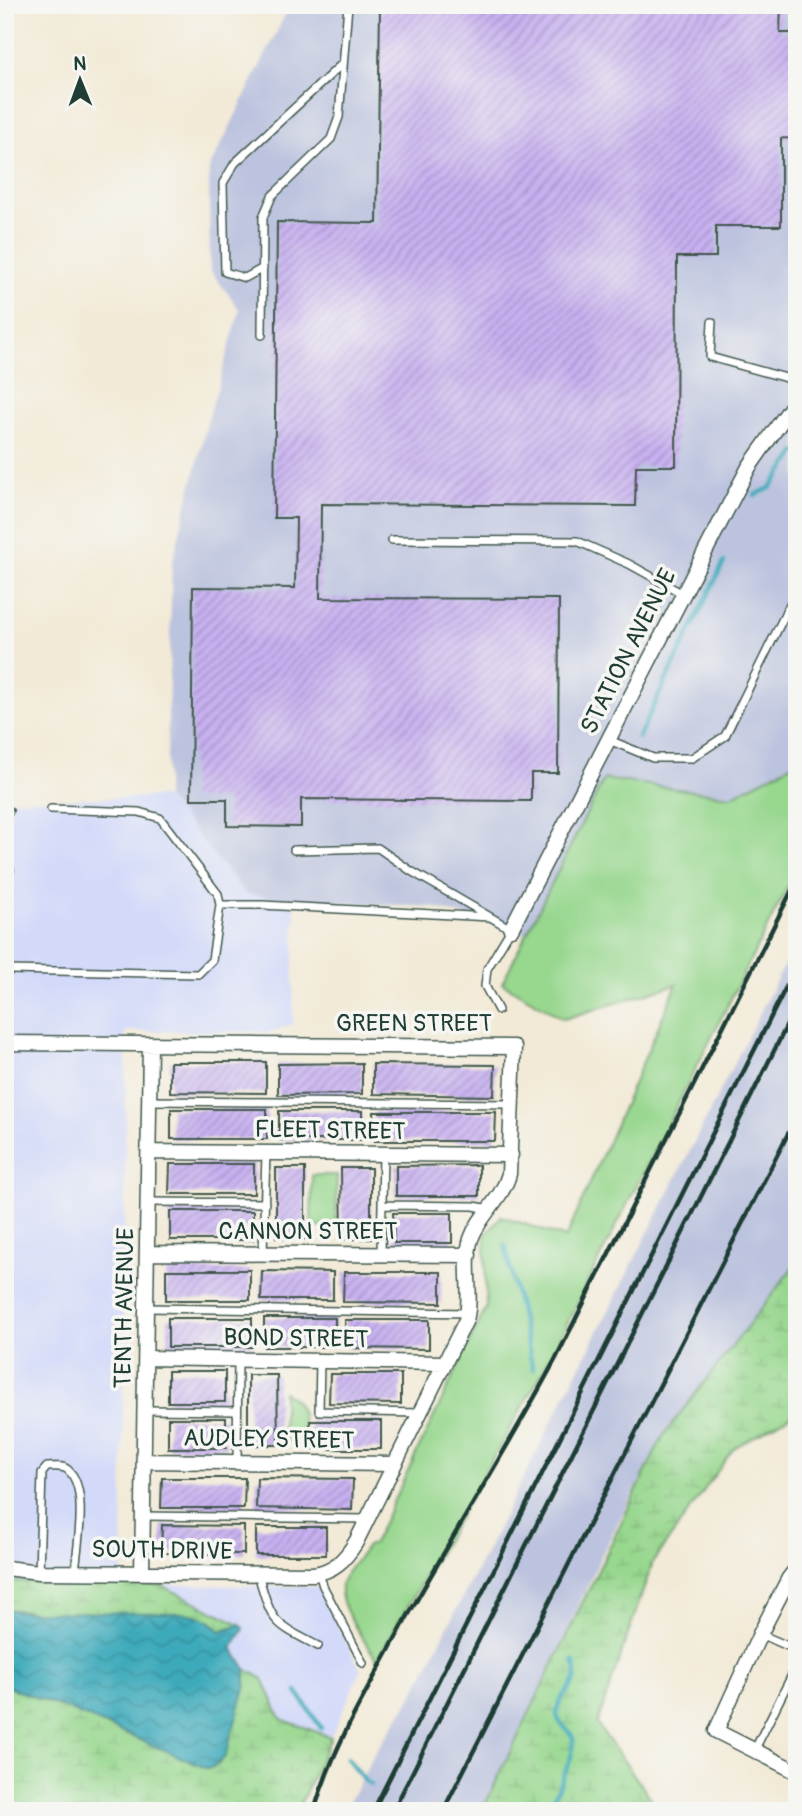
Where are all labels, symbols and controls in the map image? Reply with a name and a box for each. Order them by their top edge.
north arrow [46,46,116,116]
text: N [73,52,86,76]
street label: STATION AVENUE [574,564,683,739]
street label: GREEN STREET [336,1009,492,1038]
street label: FLEET STREET [254,1115,406,1146]
street label: CANNON STREET [219,1217,398,1246]
street label: TENTH AVENUE [109,1227,140,1389]
street label: BOND STREET [223,1323,369,1354]
street label: AUDLEY STREET [183,1424,355,1455]
street label: SOUTH DRIVE [91,1535,233,1566]

